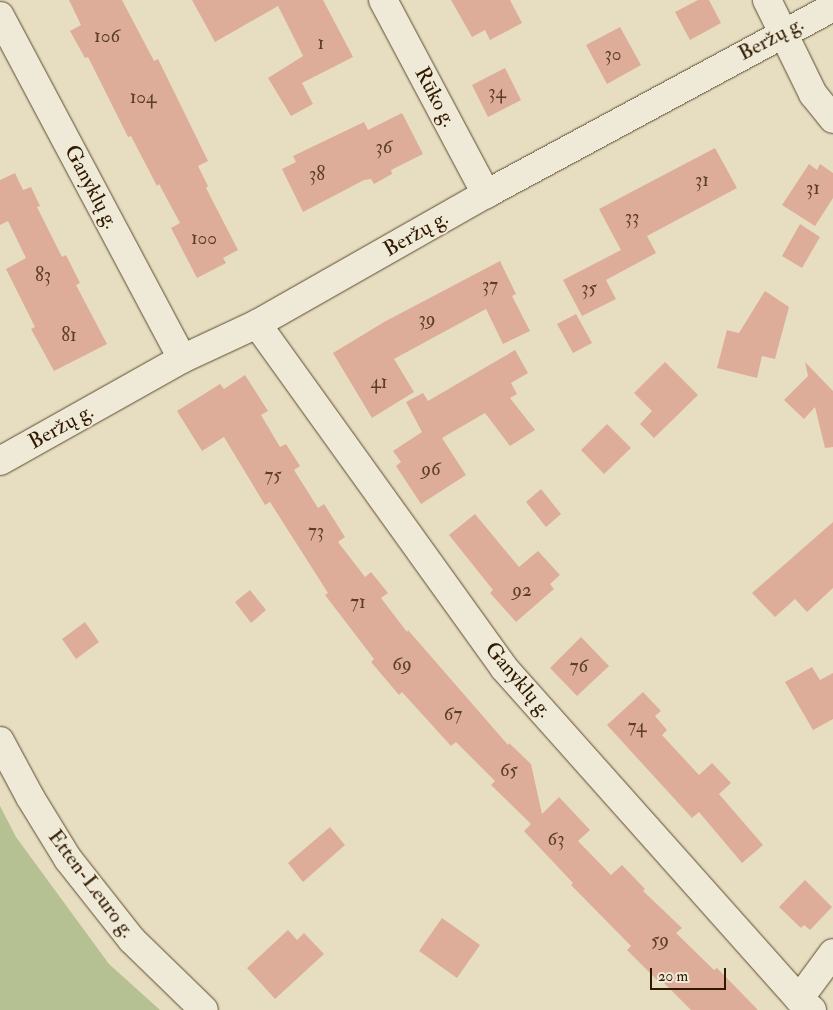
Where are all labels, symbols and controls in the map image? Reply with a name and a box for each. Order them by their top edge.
street label: Beržų g. [734,11,808,67]
house number: 106 [94,26,120,48]
house number: 1 [318,33,324,55]
house number: 30 [604,44,622,66]
street label: Rūko g. [409,63,461,131]
house number: 34 [488,82,506,104]
house number: 104 [130,87,156,109]
house number: 36 [376,137,392,159]
street label: Ganyklų g. [59,141,123,233]
house number: 38 [309,164,325,186]
house number: 31 [695,170,709,192]
house number: 31 [806,178,820,200]
street label: Beržų g. [379,206,453,262]
house number: 33 [625,207,639,229]
house number: 100 [191,228,217,250]
house number: 83 [35,265,51,287]
house number: 37 [482,275,498,297]
house number: 35 [581,278,597,300]
house number: 39 [418,309,436,331]
house number: 81 [61,325,77,347]
house number: 41 [370,372,388,394]
street label: Beržų g. [24,399,98,455]
house number: 96 [421,459,441,481]
house number: 75 [264,465,282,487]
house number: 73 [308,521,324,543]
house number: 92 [512,580,532,602]
house number: 71 [350,592,366,614]
street label: Ganyklų g. [479,637,557,723]
house number: 69 [392,654,412,676]
house number: 76 [570,656,588,678]
house number: 67 [444,704,462,726]
house number: 74 [628,716,646,738]
house number: 65 [500,760,518,782]
street label: Etten-Leuro g. [42,825,140,943]
house number: 63 [548,829,564,851]
house number: 59 [651,930,669,952]
scale bar [653,958,729,990]
text: 20 m [658,967,688,986]

